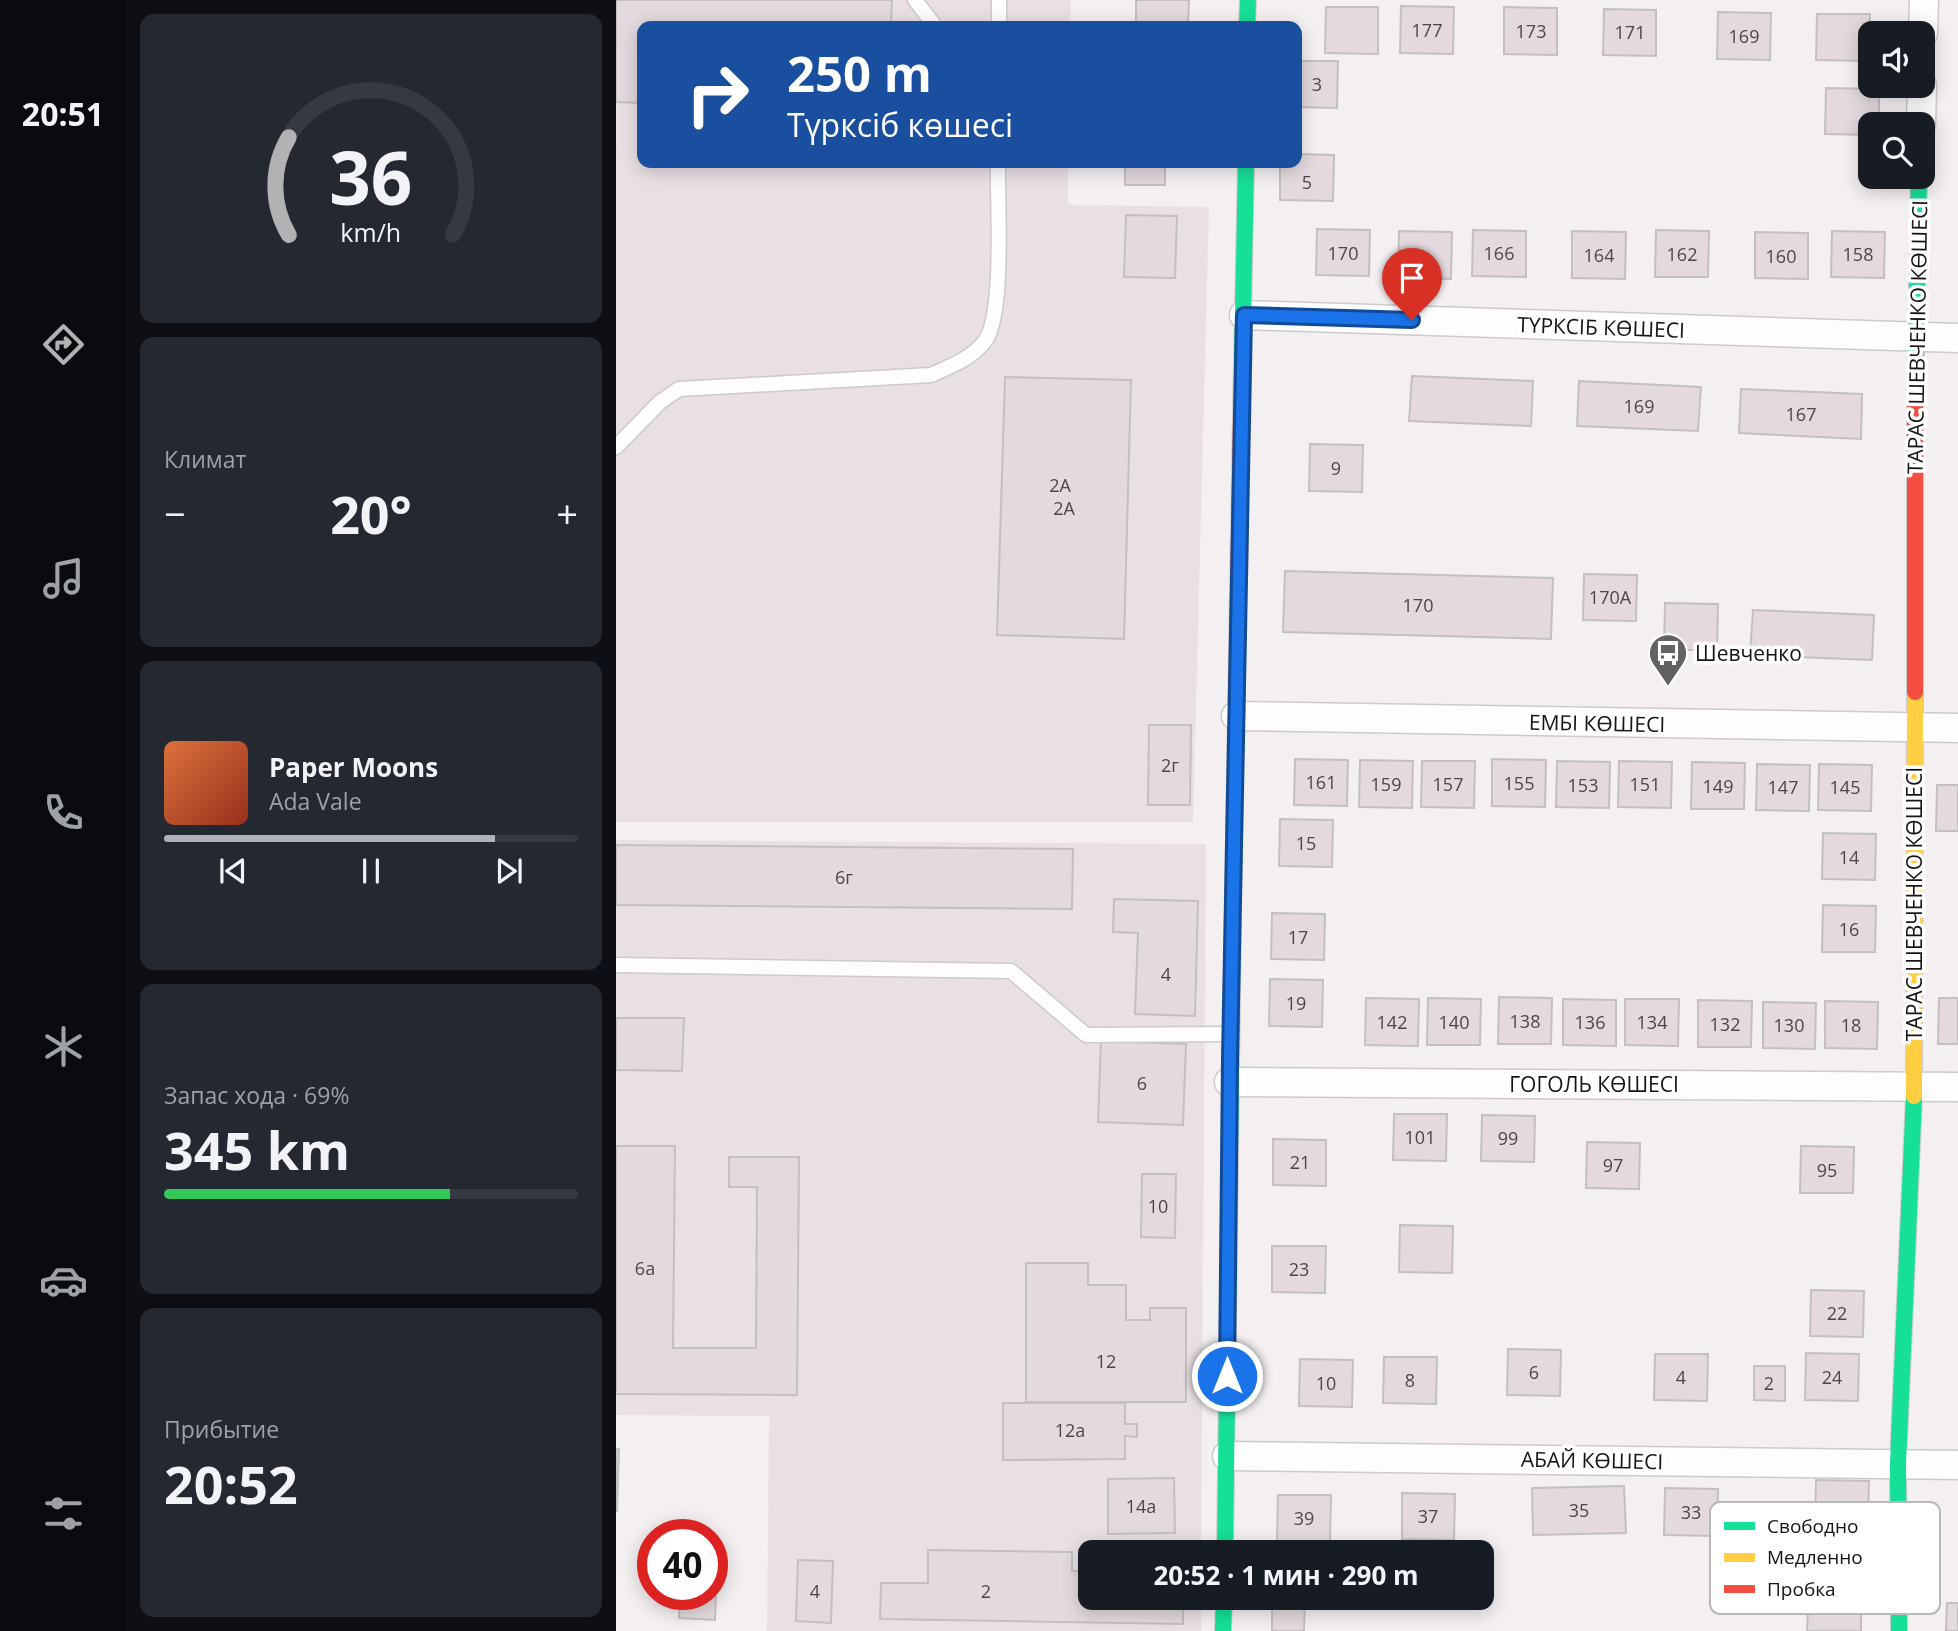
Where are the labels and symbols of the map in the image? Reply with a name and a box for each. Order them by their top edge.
house number: 177 [1412,18,1442,42]
house number: 173 [1516,19,1546,43]
house number: 171 [1615,20,1645,44]
house number: 169 [1729,24,1759,48]
house number: 3 [1312,72,1322,96]
house number: 5 [1302,170,1312,194]
street label: ТАРАС ШЕВЧЕНКО КӨШЕСІ [1901,200,1933,474]
house number: 170 [1328,241,1358,265]
house number: 166 [1484,241,1514,265]
house number: 162 [1667,242,1697,266]
house number: 158 [1843,242,1873,266]
house number: 164 [1584,243,1614,267]
house number: 160 [1766,244,1796,268]
pin [1382,248,1442,320]
street label: ТҮРКСІБ КӨШЕСІ [1517,310,1685,344]
house number: 169 [1624,394,1654,418]
house number: 167 [1786,402,1816,426]
house number: 9 [1331,456,1341,480]
house number: 2А [1049,473,1071,497]
house number: 2А [1053,496,1075,520]
house number: 170А [1589,585,1632,609]
house number: 170 [1403,593,1433,617]
bus stop icon: Шевченко [1647,632,1689,687]
place label: Шевченко [1695,639,1802,667]
street label: ЕМБІ КӨШЕСІ [1529,708,1665,738]
house number: 2г [1161,753,1179,777]
street label: ТАРАС ШЕВЧЕНКО КӨШЕСІ [1900,767,1928,1041]
house number: 161 [1306,770,1336,794]
house number: 155 [1504,771,1534,795]
house number: 159 [1371,772,1401,796]
house number: 157 [1433,772,1463,796]
house number: 151 [1630,772,1660,796]
house number: 153 [1568,773,1598,797]
house number: 149 [1703,774,1733,798]
house number: 147 [1768,775,1798,799]
house number: 145 [1830,775,1860,799]
house number: 15 [1296,831,1316,855]
house number: 14 [1839,845,1859,869]
house number: 6г [835,865,853,889]
house number: 16 [1839,917,1859,941]
house number: 17 [1288,925,1308,949]
house number: 4 [1161,962,1171,986]
house number: 19 [1286,991,1306,1015]
house number: 138 [1510,1009,1540,1033]
house number: 142 [1377,1010,1407,1034]
house number: 140 [1439,1010,1469,1034]
house number: 136 [1575,1010,1605,1034]
house number: 134 [1637,1010,1667,1034]
house number: 132 [1710,1012,1740,1036]
house number: 130 [1774,1013,1804,1037]
house number: 18 [1841,1013,1861,1037]
street label: ГОГОЛЬ КӨШЕСІ [1509,1070,1679,1098]
house number: 6 [1137,1071,1147,1095]
house number: 101 [1405,1125,1435,1149]
house number: 99 [1498,1126,1518,1150]
house number: 21 [1290,1150,1310,1174]
house number: 97 [1603,1153,1623,1177]
house number: 95 [1817,1158,1837,1182]
house number: 10 [1148,1194,1168,1218]
house number: 6а [635,1256,655,1280]
house number: 23 [1289,1257,1309,1281]
house number: 22 [1827,1301,1847,1325]
position arrow [1190,1339,1264,1413]
house number: 12 [1096,1349,1116,1373]
house number: 6 [1529,1360,1539,1384]
house number: 4 [1676,1365,1686,1389]
house number: 24 [1822,1365,1842,1389]
house number: 8 [1405,1368,1415,1392]
house number: 10 [1316,1371,1336,1395]
house number: 2 [1764,1371,1774,1395]
house number: 12а [1055,1418,1085,1442]
street label: АБАЙ КӨШЕСІ [1521,1445,1663,1475]
house number: 14а [1126,1494,1156,1518]
house number: 35 [1569,1498,1589,1522]
house number: 33 [1681,1500,1701,1524]
legend [1710,1502,1940,1614]
house number: 37 [1418,1504,1438,1528]
house number: 39 [1294,1506,1314,1530]
text: Свободно [1767,1513,1858,1539]
speed limit sign: 40 [637,1519,728,1610]
text: Медленно [1767,1544,1863,1570]
text: Пробка [1767,1576,1836,1602]
house number: 4 [810,1579,820,1603]
house number: 2 [981,1579,991,1603]

